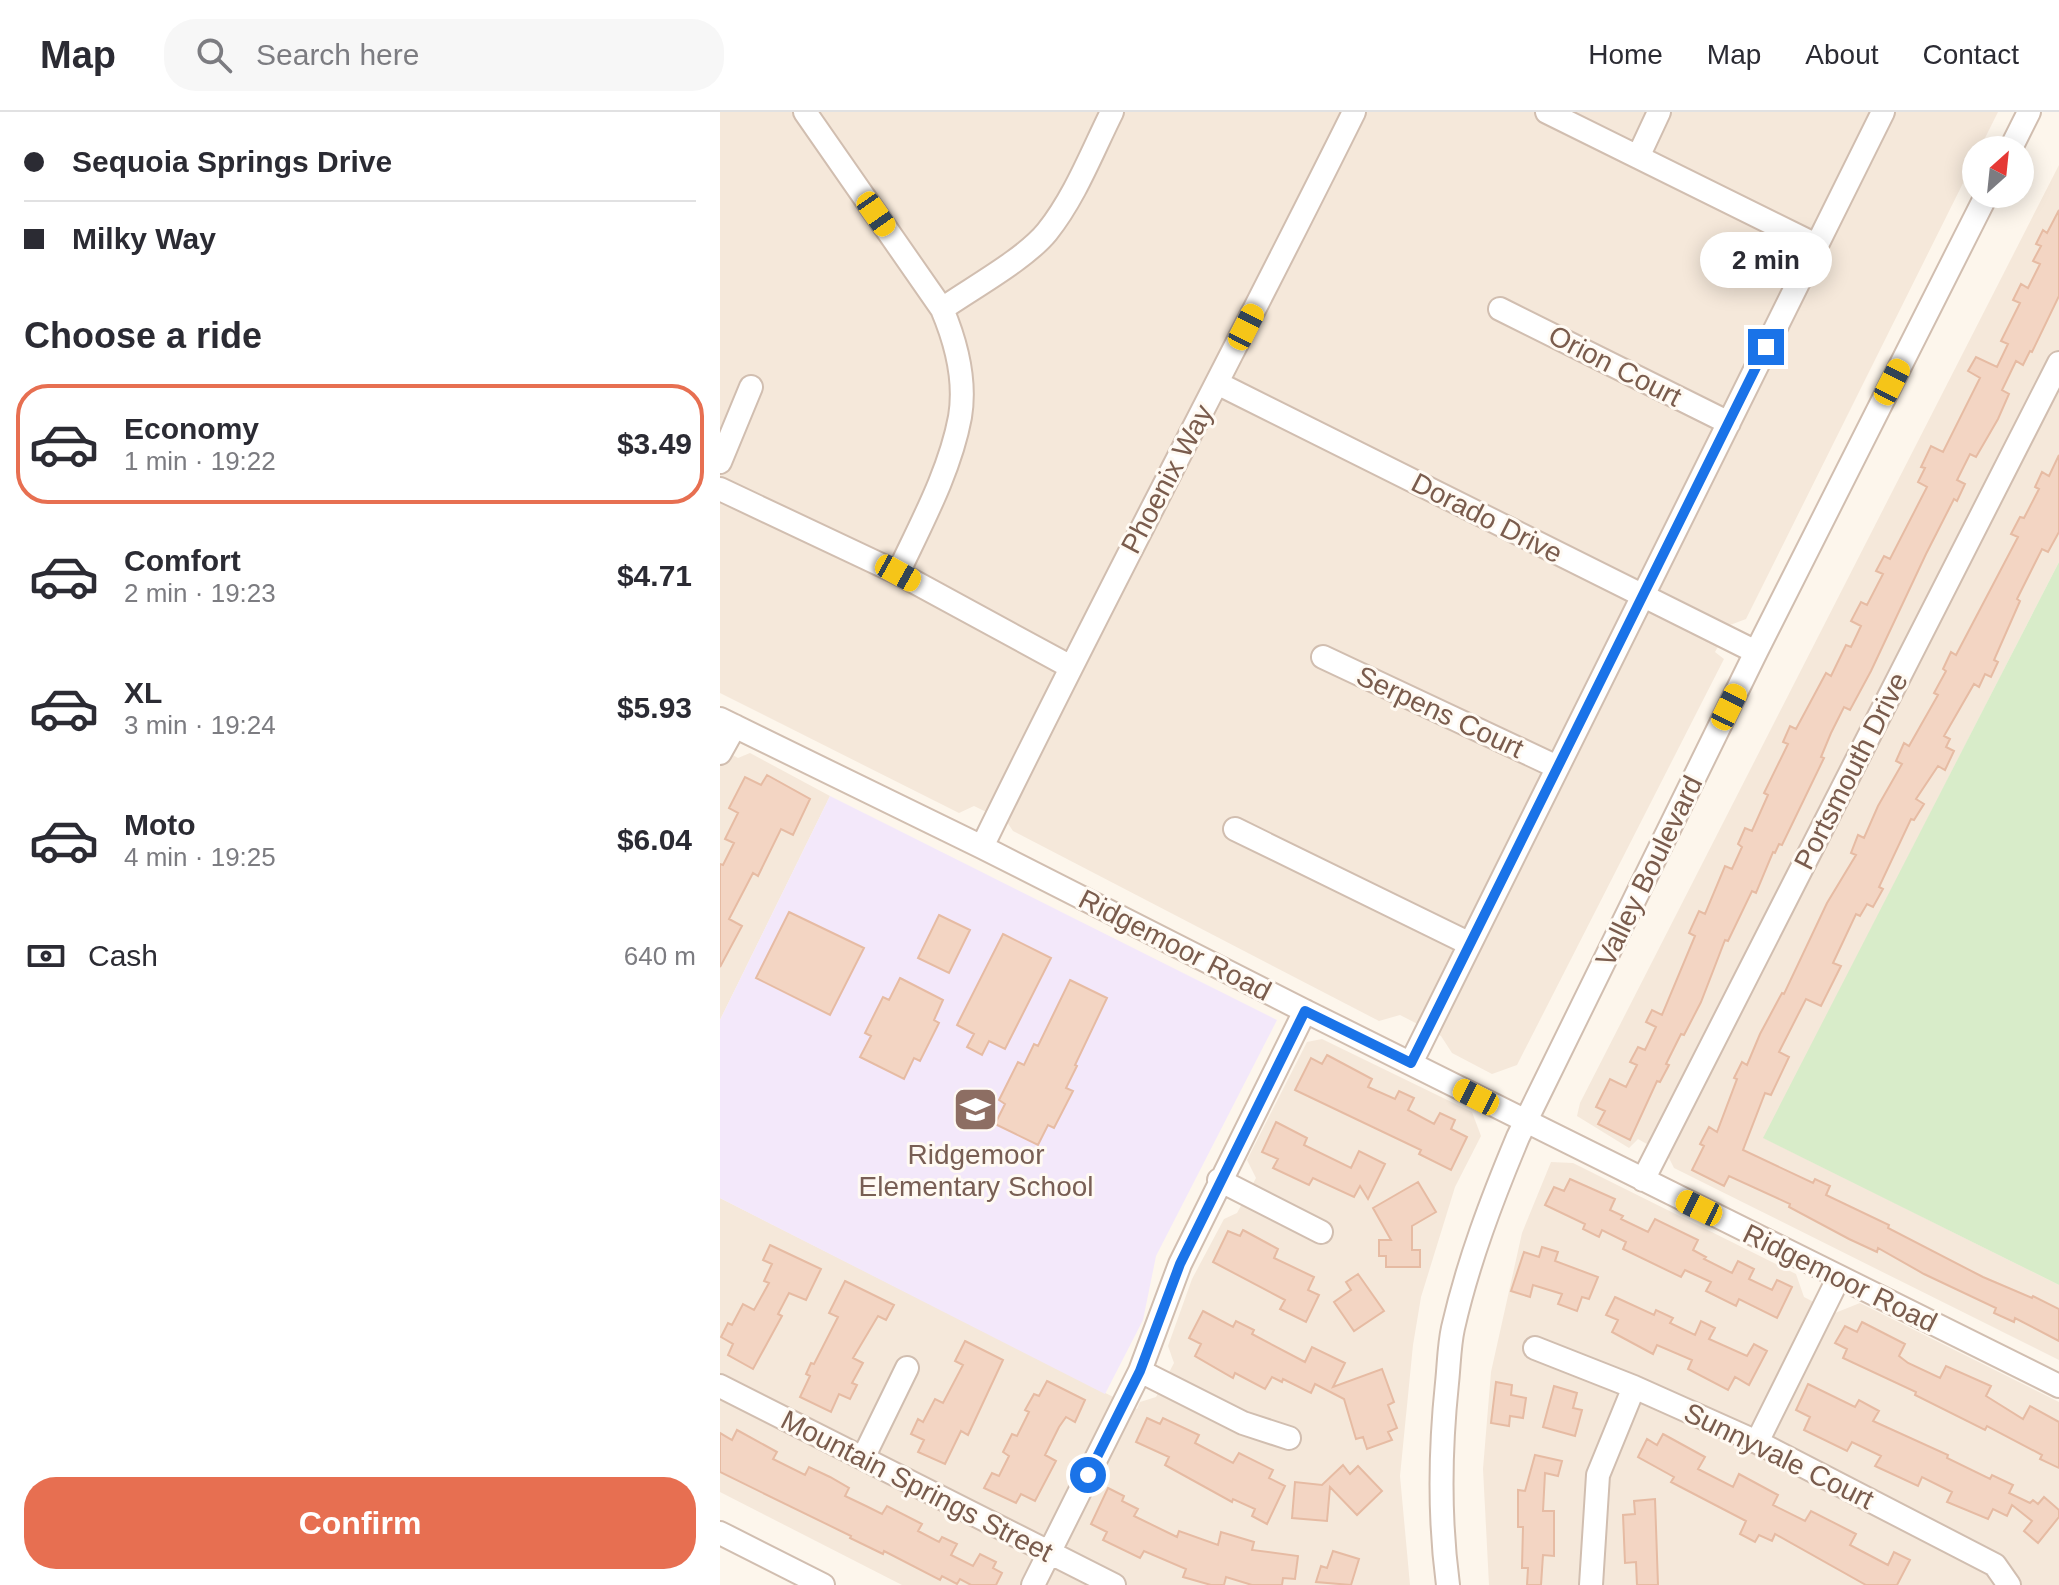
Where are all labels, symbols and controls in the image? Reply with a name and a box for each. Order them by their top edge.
search box [164,19,724,91]
icon: search [192,33,236,77]
text: Map [40,34,116,76]
text: Search here [256,38,419,71]
text: Home [1588,39,1663,70]
text: Map [1707,39,1761,70]
text: About [1805,39,1879,70]
text: Contact [1923,39,2019,70]
north arrow [1962,136,2034,208]
map controls [1962,136,2034,208]
text: Sequoia Springs Drive [72,145,392,178]
car [852,187,900,241]
text: Milky Way [72,222,216,255]
callout: 2 min [1700,231,1832,287]
text: 2 min [1732,245,1800,275]
car [1224,300,1268,354]
text: Choose a ride [24,315,262,356]
street label: Orion Court [1543,319,1687,413]
route end [1748,329,1784,365]
car [1870,355,1914,409]
street label: Phoenix Way [1115,399,1219,559]
icon: car [28,408,100,480]
text: Economy [124,412,259,445]
text: $3.49 [617,427,692,460]
text: 1 min · 19:22 [124,446,276,476]
street label: Dorado Drive [1406,467,1568,569]
icon: car [28,540,100,612]
text: Comfort [124,544,241,577]
car [871,551,925,595]
text: $4.71 [617,559,692,592]
text: 2 min · 19:23 [124,578,276,608]
street label: Serpens Court [1352,660,1529,764]
street label: Portsmouth Drive [1788,668,1914,874]
icon: car [28,672,100,744]
text: XL [124,676,162,709]
car [1708,680,1750,734]
text: $5.93 [617,691,692,724]
text: 3 min · 19:24 [124,710,276,740]
street label: Valley Boulevard [1589,771,1709,971]
icon: car [28,804,100,876]
text: Moto [124,808,196,841]
text: $6.04 [617,823,692,856]
text: 4 min · 19:25 [124,842,276,872]
street label: Ridgemoor Road [1074,883,1276,1007]
icon: cash [24,934,68,978]
text: Cash [88,939,158,972]
text: 640 m [624,941,696,971]
car [1449,1075,1503,1119]
school or university icon: Ridgemoor Elementary School [952,1085,1000,1133]
place label: Ridgemoor Elementary School [858,1139,1094,1202]
car [1672,1187,1726,1229]
street label: Ridgemoor Road [1738,1218,1942,1338]
street label: Sunnyvale Court [1679,1397,1879,1515]
street label: Mountain Springs Street [776,1404,1058,1568]
route start [1070,1457,1106,1493]
button: Confirm [24,1477,696,1569]

